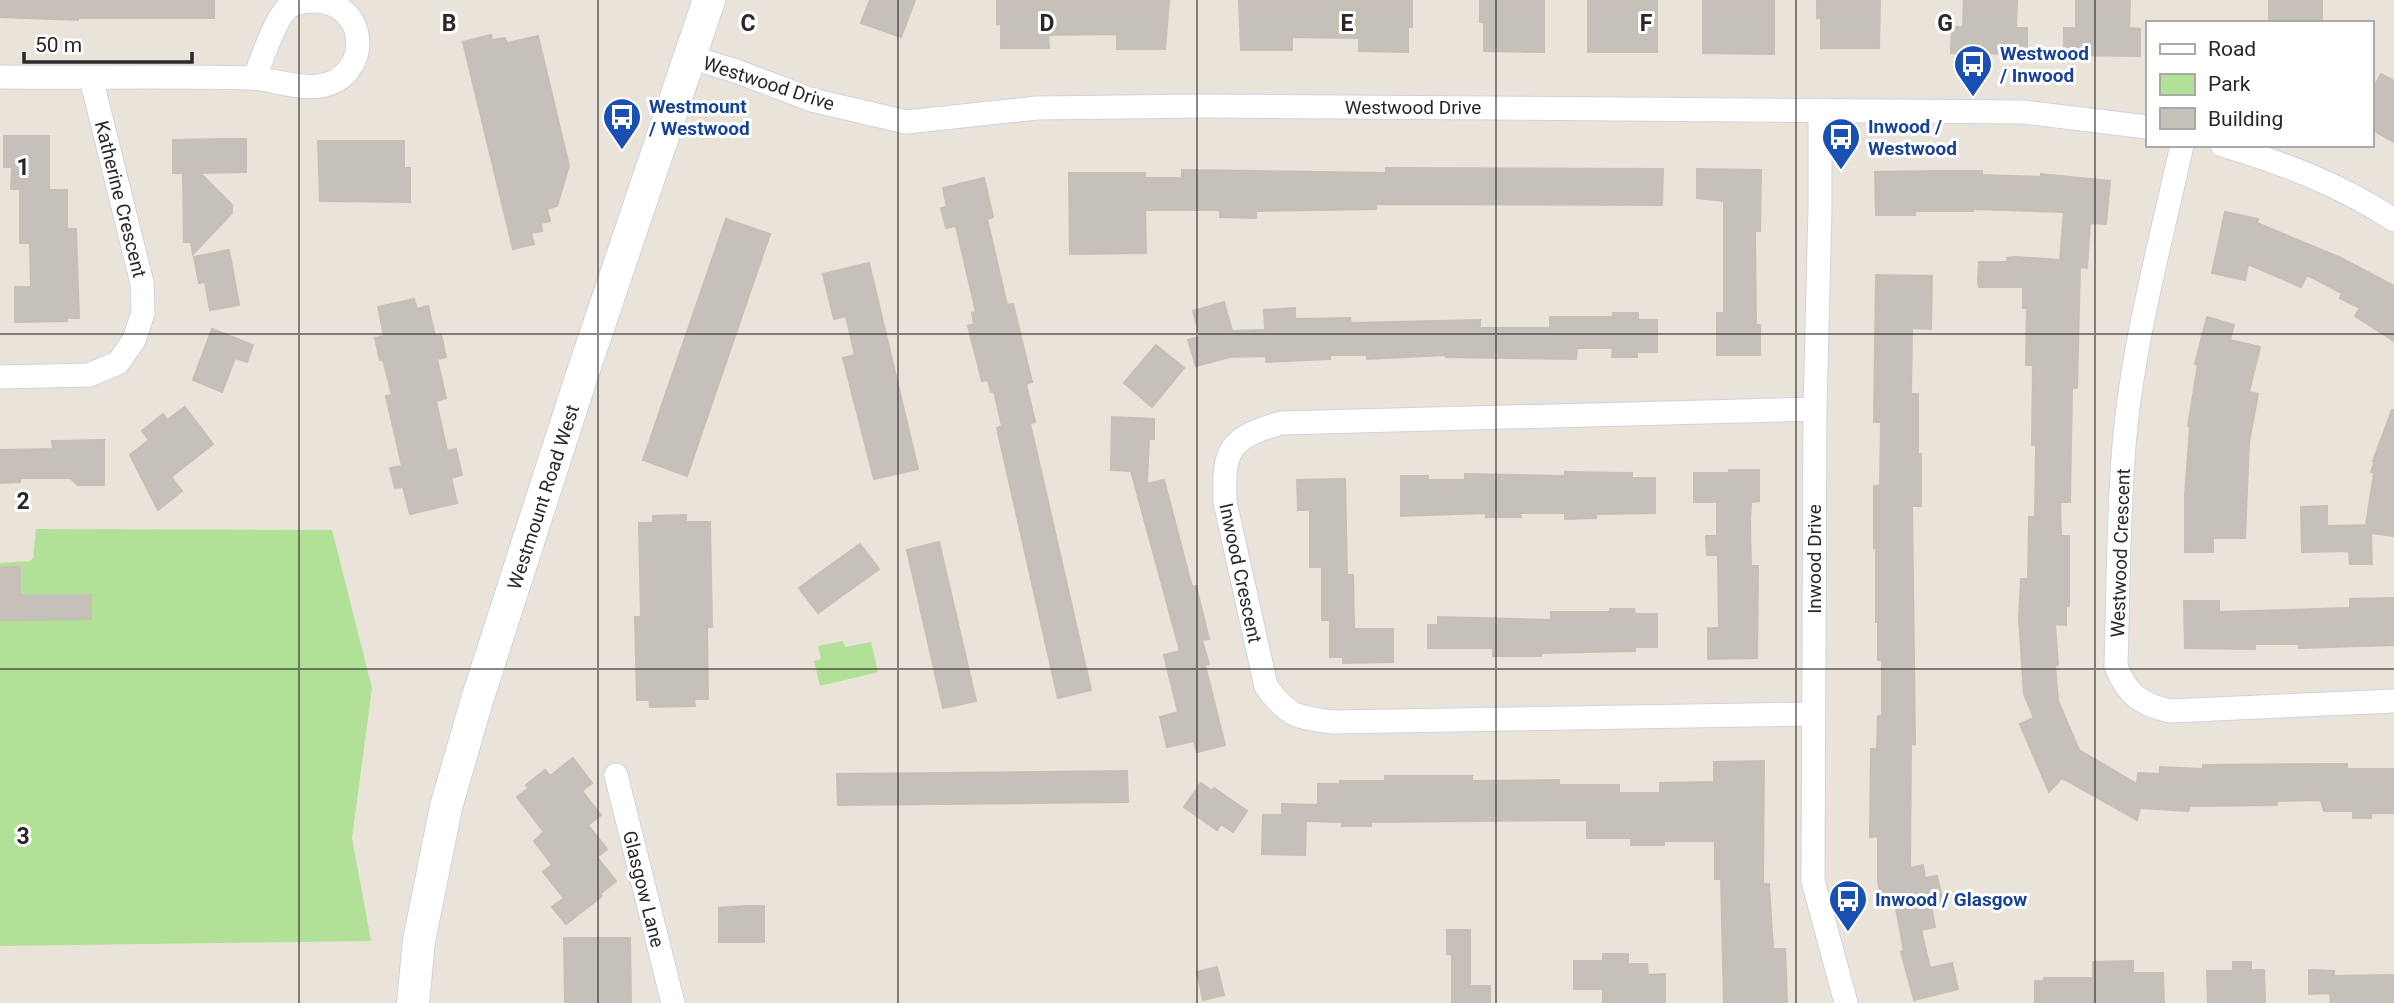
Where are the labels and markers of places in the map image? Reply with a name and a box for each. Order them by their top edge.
place label: Westwood / Inwood [1999,42,2089,87]
bus stop icon: Westwood / Inwood [1952,43,1994,98]
place label: Westmount / Westwood [648,95,750,140]
bus stop icon: Westmount / Westwood [601,96,643,151]
place label: Inwood / Westwood [1868,115,1957,160]
bus stop icon: Inwood / Westwood [1820,116,1862,171]
bus stop icon: Inwood / Glasgow [1827,878,1869,933]
place label: Inwood / Glasgow [1875,888,2027,911]

